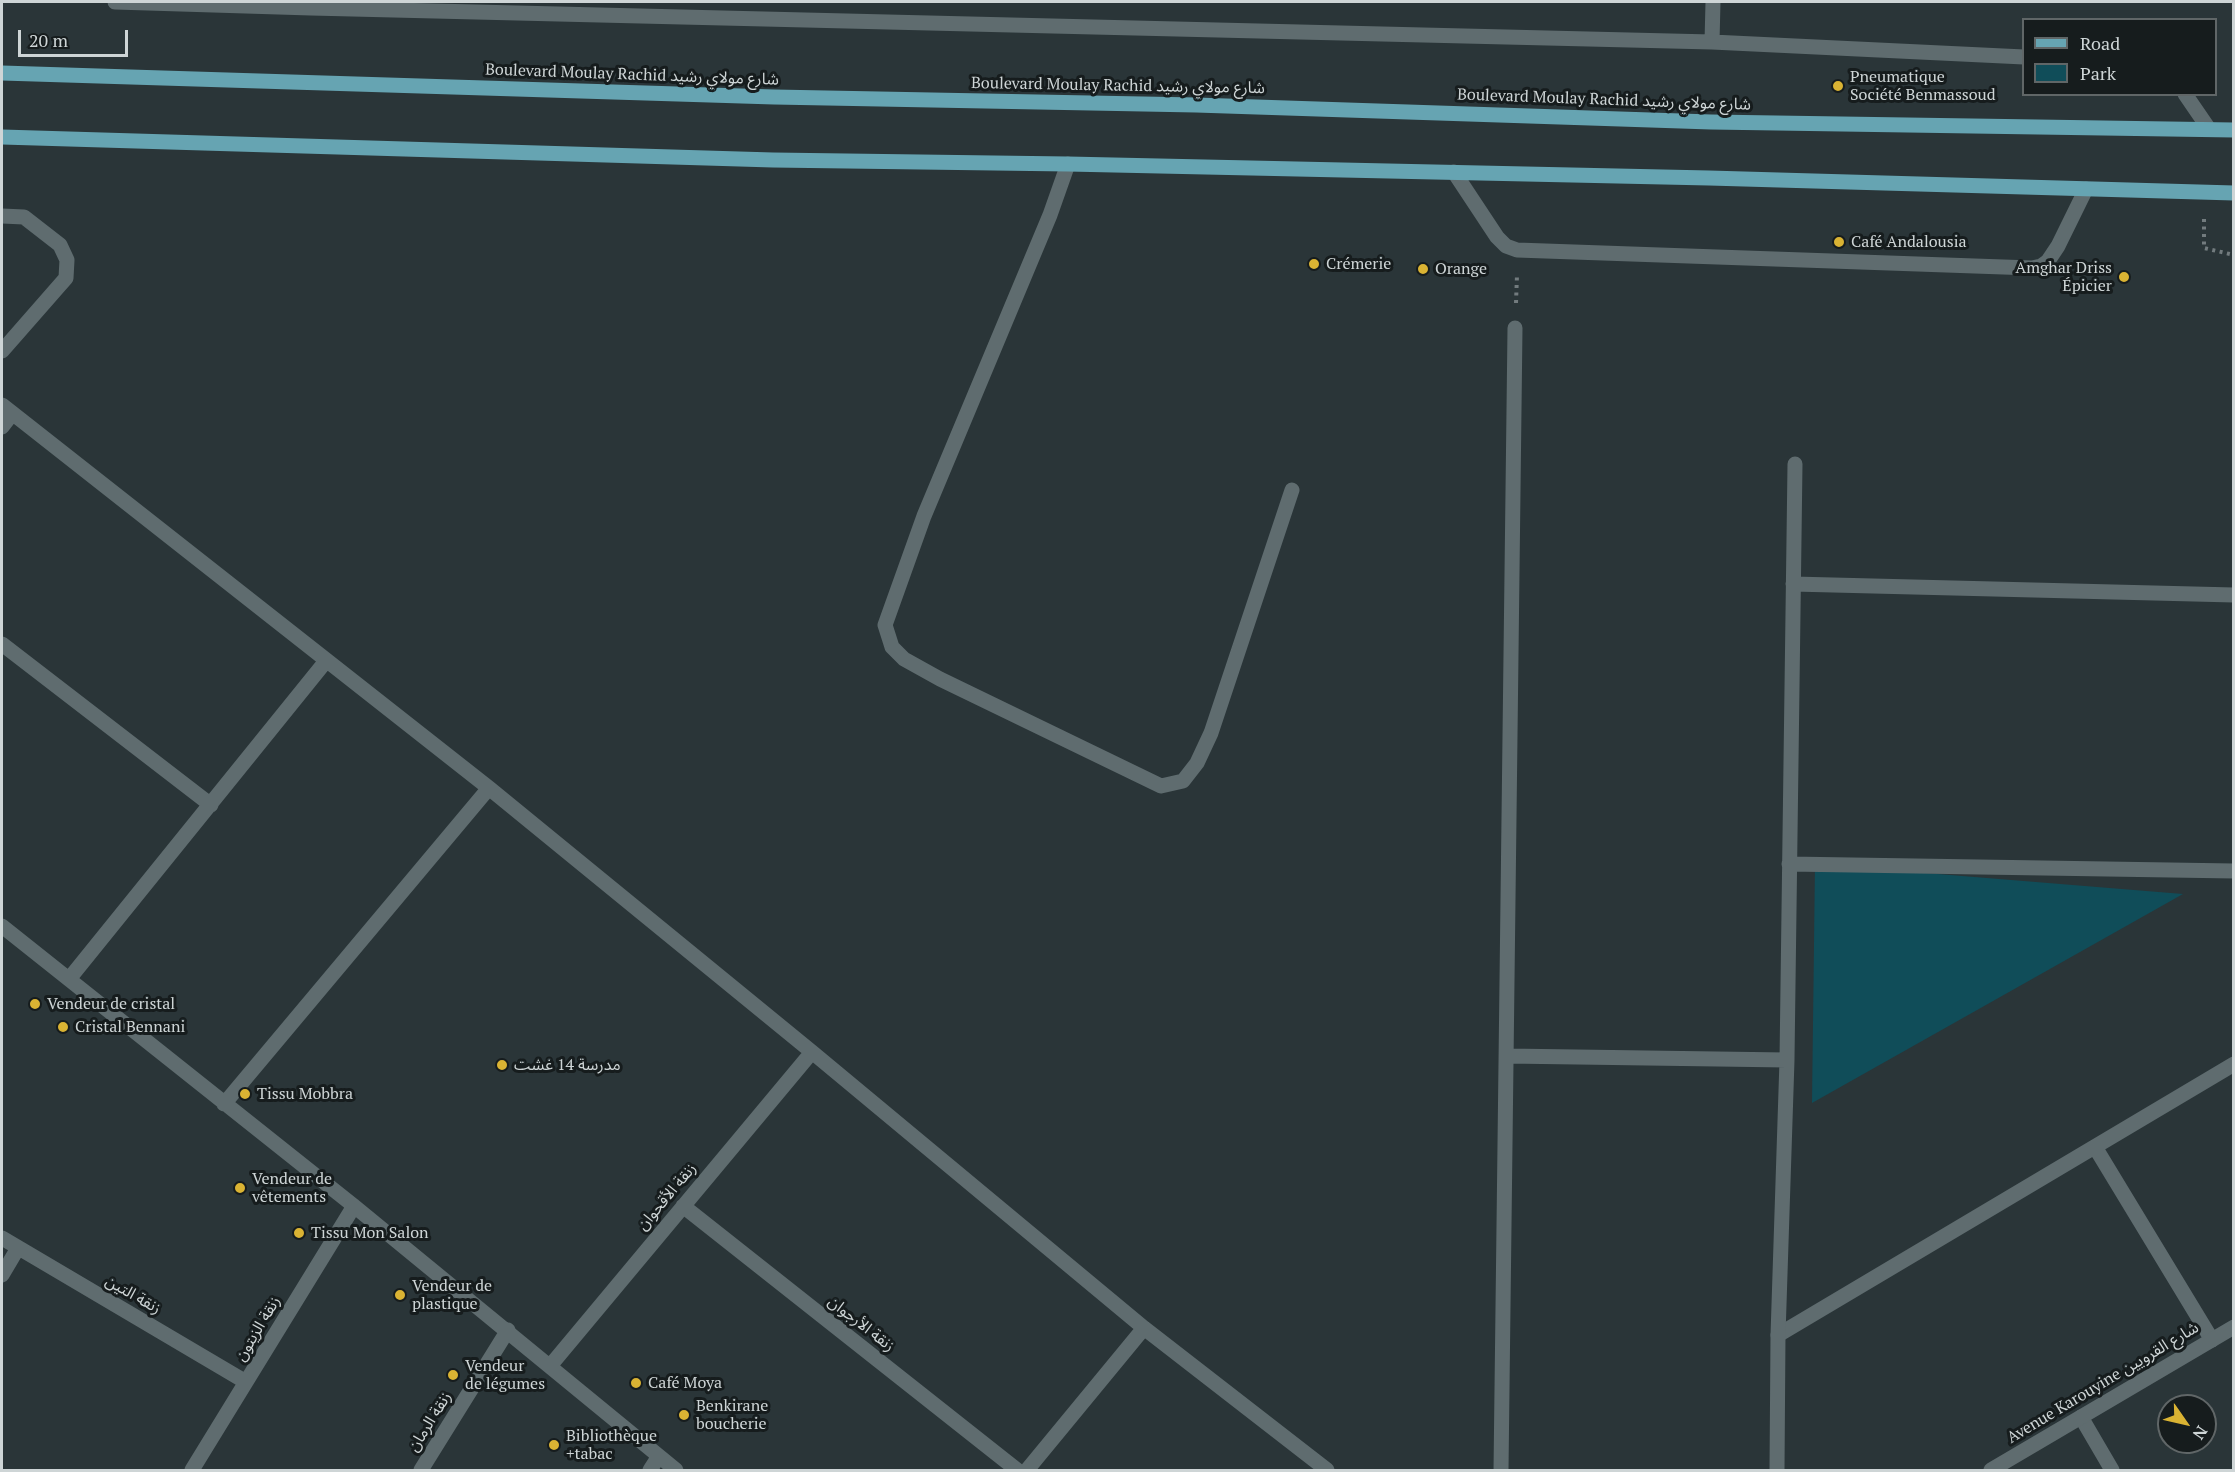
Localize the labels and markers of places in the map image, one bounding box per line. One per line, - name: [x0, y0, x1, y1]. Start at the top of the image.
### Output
- place label: Pneumatique Société Benmassoud: [1850, 67, 1996, 105]
- marker: Pneumatique Société Benmassoud: [1831, 79, 1845, 93]
- place label: Café Andalousia: [1851, 232, 1967, 252]
- marker: Café Andalousia: [1832, 235, 1846, 249]
- place label: Crémerie: [1326, 254, 1391, 274]
- marker: Crémerie: [1307, 257, 1321, 271]
- place label: Amghar Driss Épicier: [2015, 258, 2112, 296]
- place label: Orange: [1435, 259, 1487, 279]
- marker: Orange: [1416, 262, 1430, 276]
- marker: Amghar Driss Épicier: [2117, 270, 2131, 284]
- place label: Vendeur de cristal: [47, 994, 175, 1014]
- marker: Vendeur de cristal: [28, 997, 42, 1011]
- place label: Cristal Bennani: [75, 1017, 185, 1037]
- marker: Cristal Bennani: [56, 1020, 70, 1034]
- place label: مدرسة 14 غشت: [514, 1055, 621, 1075]
- marker: مدرسة 14 غشت: [495, 1058, 509, 1072]
- place label: Tissu Mobbra: [257, 1084, 353, 1104]
- marker: Tissu Mobbra: [238, 1087, 252, 1101]
- place label: Vendeur de vêtements: [252, 1169, 332, 1207]
- marker: Vendeur de vêtements: [233, 1181, 247, 1195]
- place label: Tissu Mon Salon: [311, 1223, 429, 1243]
- marker: Tissu Mon Salon: [292, 1226, 306, 1240]
- place label: Vendeur de plastique: [412, 1276, 492, 1314]
- marker: Vendeur de plastique: [393, 1288, 407, 1302]
- place label: Vendeur de légumes: [465, 1356, 545, 1394]
- marker: Vendeur de légumes: [446, 1368, 460, 1382]
- place label: Café Moya: [648, 1373, 722, 1393]
- marker: Café Moya: [629, 1376, 643, 1390]
- place label: Benkirane boucherie: [696, 1396, 768, 1434]
- marker: Benkirane boucherie: [677, 1408, 691, 1422]
- place label: Bibliothèque +tabac: [566, 1426, 657, 1464]
- marker: Bibliothèque +tabac: [547, 1438, 561, 1452]

